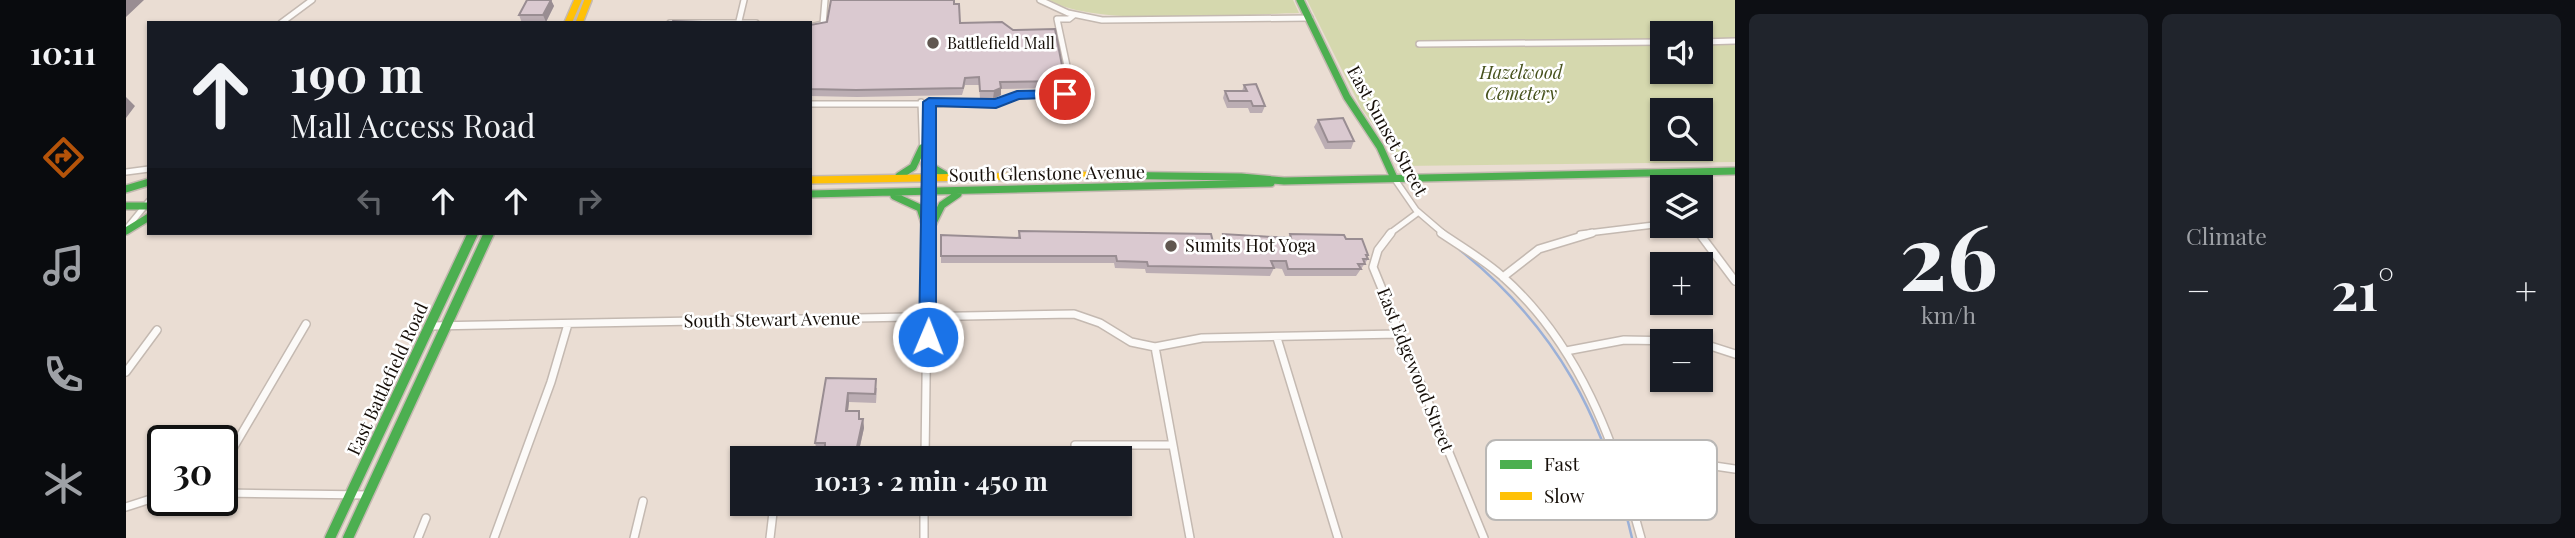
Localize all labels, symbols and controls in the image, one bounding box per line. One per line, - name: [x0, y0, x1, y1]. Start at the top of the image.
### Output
- map controls: [1650, 21, 1713, 392]
- button: sound: [1650, 21, 1713, 84]
- text: 10:11: [30, 30, 96, 73]
- place label: Battlefield Mall: [947, 32, 1055, 53]
- marker: Battlefield Mall: [925, 35, 941, 51]
- text: 190 m: [290, 40, 423, 105]
- icon: ahead: [175, 49, 266, 140]
- park label: Hazelwood Cemetery: [1479, 60, 1564, 105]
- street label: East Sunset Street: [1342, 61, 1434, 200]
- pin: [1035, 64, 1095, 124]
- icon: arrive: [1046, 75, 1084, 113]
- button: search: [1650, 98, 1713, 161]
- text: Mall Access Road: [290, 103, 536, 146]
- icon: directions: [39, 133, 88, 182]
- street label: South Glenstone Avenue: [949, 159, 1145, 187]
- button: layers: [1650, 175, 1713, 238]
- icon: left: [351, 182, 389, 220]
- icon: ahead: [424, 182, 462, 220]
- icon: ahead: [497, 182, 535, 220]
- icon: right: [570, 182, 608, 220]
- text: 26: [1899, 193, 1998, 314]
- text: Climate: [2186, 220, 2267, 251]
- place label: Sumits Hot Yoga: [1185, 233, 1316, 257]
- marker: Sumits Hot Yoga: [1163, 238, 1179, 254]
- icon: music: [39, 241, 88, 290]
- button: +: [1650, 252, 1713, 315]
- text: 21°: [2331, 255, 2394, 324]
- text: −: [2186, 264, 2211, 315]
- text: +: [2515, 264, 2537, 315]
- street label: East Edgewood Street: [1372, 284, 1460, 456]
- street label: East Battlefield Road: [341, 298, 433, 459]
- text: km/h: [1921, 299, 1976, 330]
- position arrow: [891, 300, 965, 374]
- street label: South Stewart Avenue: [683, 305, 861, 333]
- button: −: [1650, 329, 1713, 392]
- icon: phone: [39, 350, 88, 399]
- speed limit sign: 30: [147, 425, 238, 516]
- legend: [1486, 440, 1717, 520]
- text: Fast: [1544, 450, 1580, 476]
- icon: climate: [39, 459, 88, 508]
- text: 10:13 · 2 min · 450 m: [814, 463, 1048, 498]
- text: Slow: [1544, 482, 1585, 508]

